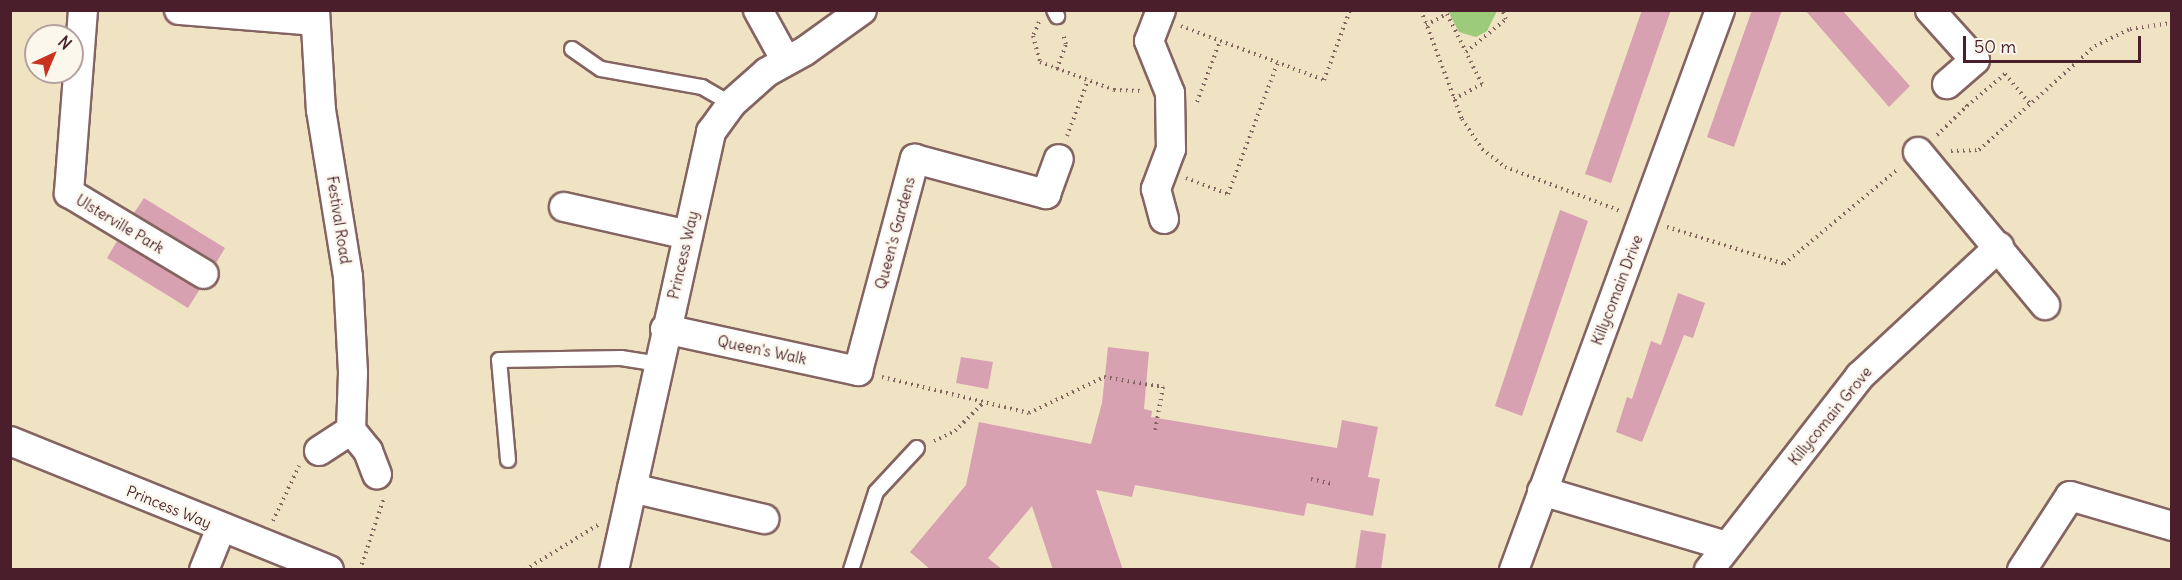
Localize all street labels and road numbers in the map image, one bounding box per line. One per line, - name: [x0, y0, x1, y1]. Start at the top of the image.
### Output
- street label: Festival Road: [323, 175, 355, 265]
- street label: Queen's Gardens: [871, 175, 919, 291]
- street label: Ulsterville Park: [73, 191, 167, 257]
- street label: Princess Way: [664, 209, 702, 301]
- street label: Killycomain Drive: [1588, 232, 1646, 348]
- street label: Queen's Walk: [716, 332, 808, 368]
- street label: Killycomain Grove: [1785, 363, 1875, 469]
- street label: Princess Way: [124, 482, 214, 532]

